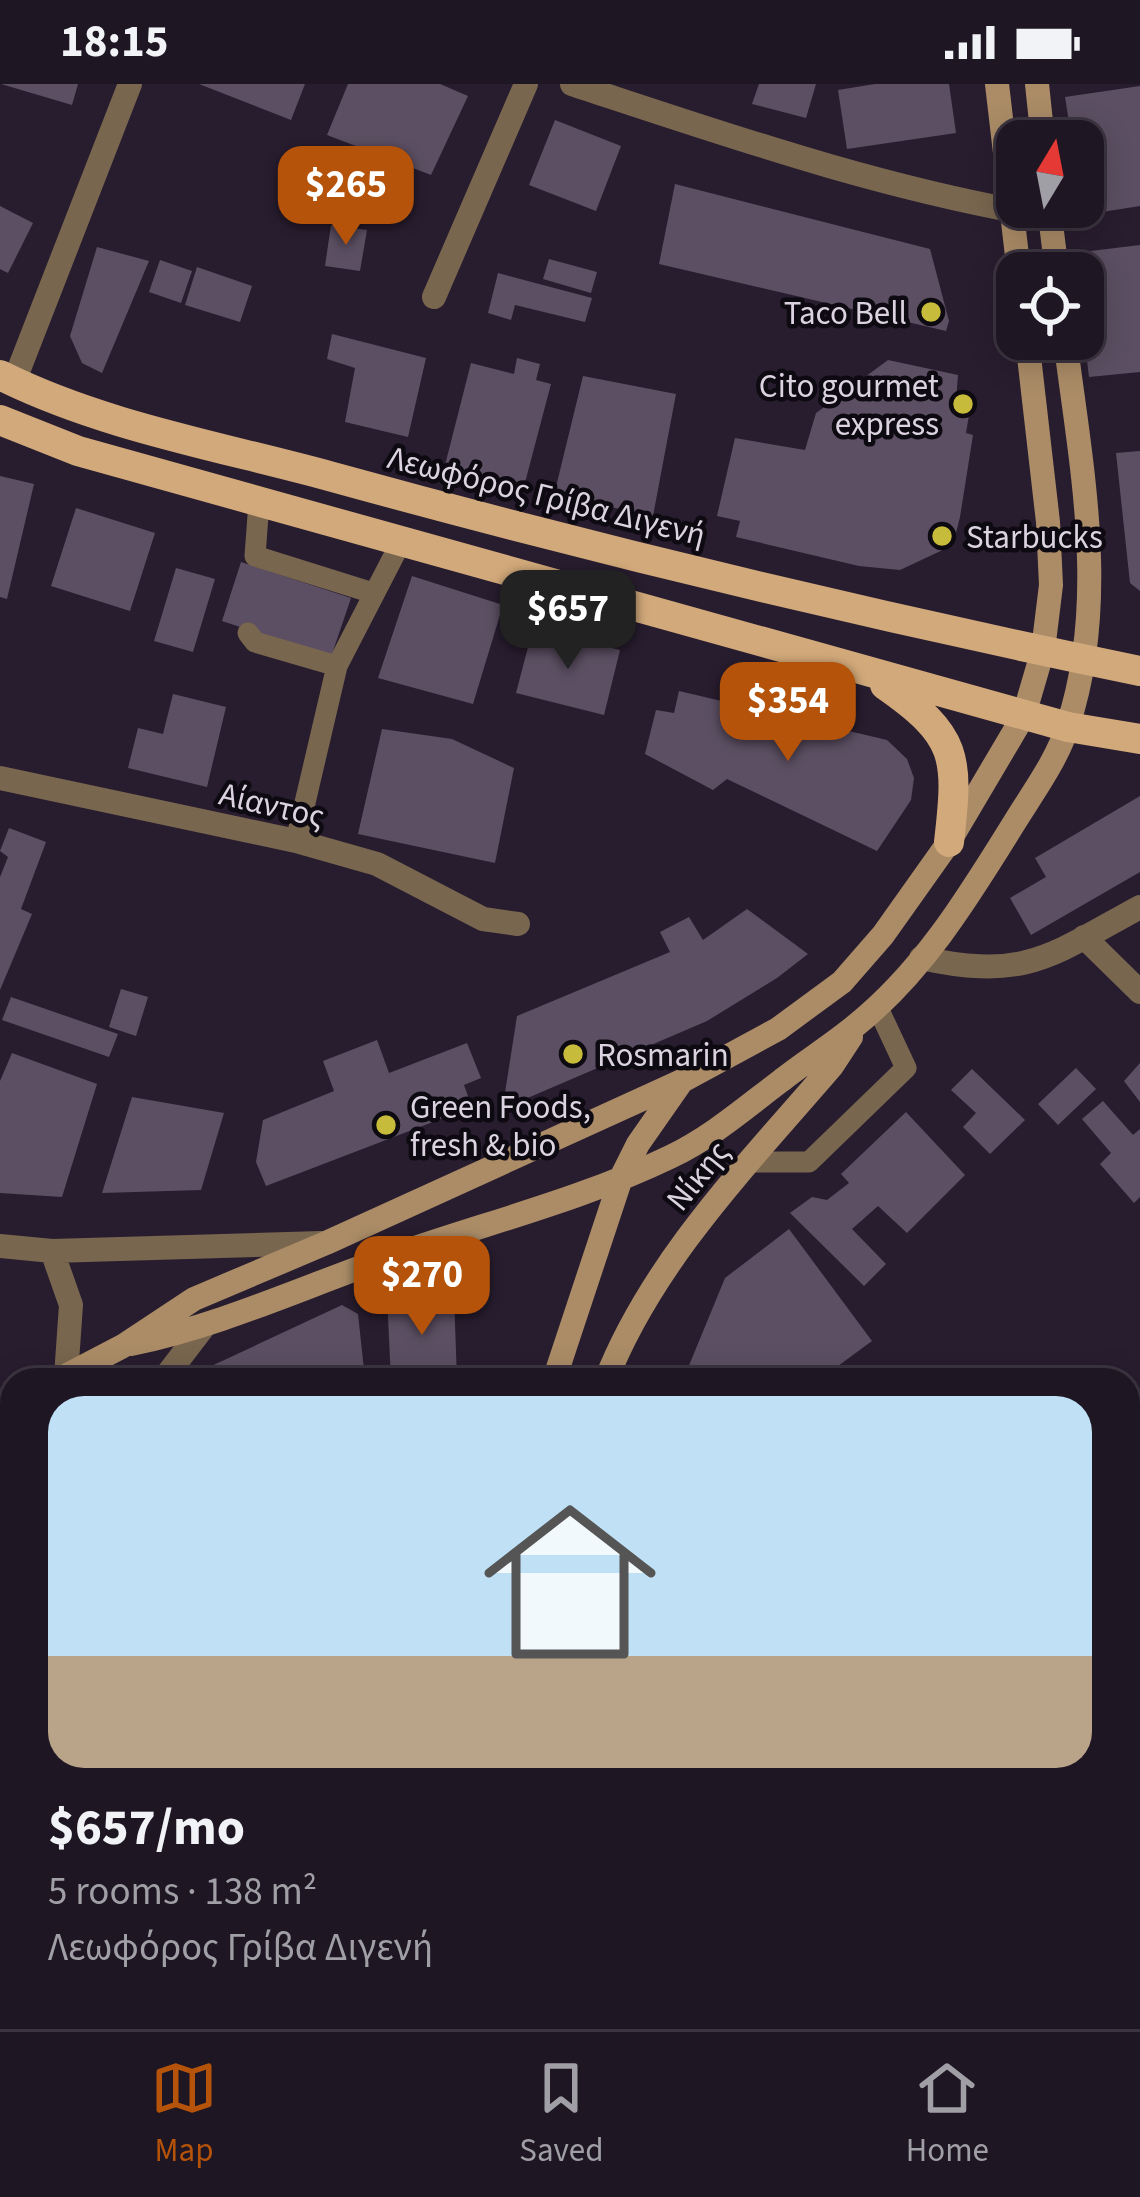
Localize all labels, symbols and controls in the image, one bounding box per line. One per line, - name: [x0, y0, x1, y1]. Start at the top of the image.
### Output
- text: 18:15: [60, 10, 169, 74]
- north arrow: [996, 120, 1104, 228]
- map controls: [996, 120, 1104, 360]
- pin: $265: [275, 146, 417, 248]
- text: $265: [305, 157, 387, 213]
- button: locate: [996, 252, 1104, 360]
- place label: Taco Bell: [784, 290, 907, 337]
- marker: Taco Bell: [918, 299, 944, 325]
- place label: Cito gourmet express: [759, 363, 939, 448]
- marker: Cito gourmet express: [950, 391, 976, 417]
- street label: Λεωφόρος Γρίβα Διγενή: [383, 434, 710, 559]
- place label: Starbucks: [966, 514, 1103, 561]
- marker: Starbucks: [929, 523, 955, 549]
- pin: $657: [497, 570, 639, 672]
- text: $657: [527, 581, 609, 637]
- pin: $354: [717, 662, 859, 764]
- text: $354: [747, 673, 829, 729]
- street label: Αίαντος: [215, 771, 329, 840]
- place label: Rosmarin: [597, 1032, 729, 1079]
- marker: Rosmarin: [560, 1041, 586, 1067]
- place label: Green Foods, fresh & bio: [410, 1084, 591, 1169]
- marker: Green Foods, fresh & bio: [373, 1112, 399, 1138]
- street label: Νίκης: [655, 1131, 741, 1221]
- pin: $270: [351, 1236, 493, 1338]
- text: $270: [381, 1247, 463, 1303]
- icon: home: [462, 1474, 678, 1690]
- text: $657/mo: [48, 1792, 245, 1864]
- text: 5 rooms · 138 m²: [48, 1864, 317, 1920]
- text: Λεωφόρος Γρίβα Διγενή: [48, 1920, 433, 1976]
- tab: Map: [151, 2055, 217, 2174]
- tab: Saved: [519, 2055, 604, 2174]
- tab: Home: [906, 2055, 989, 2174]

